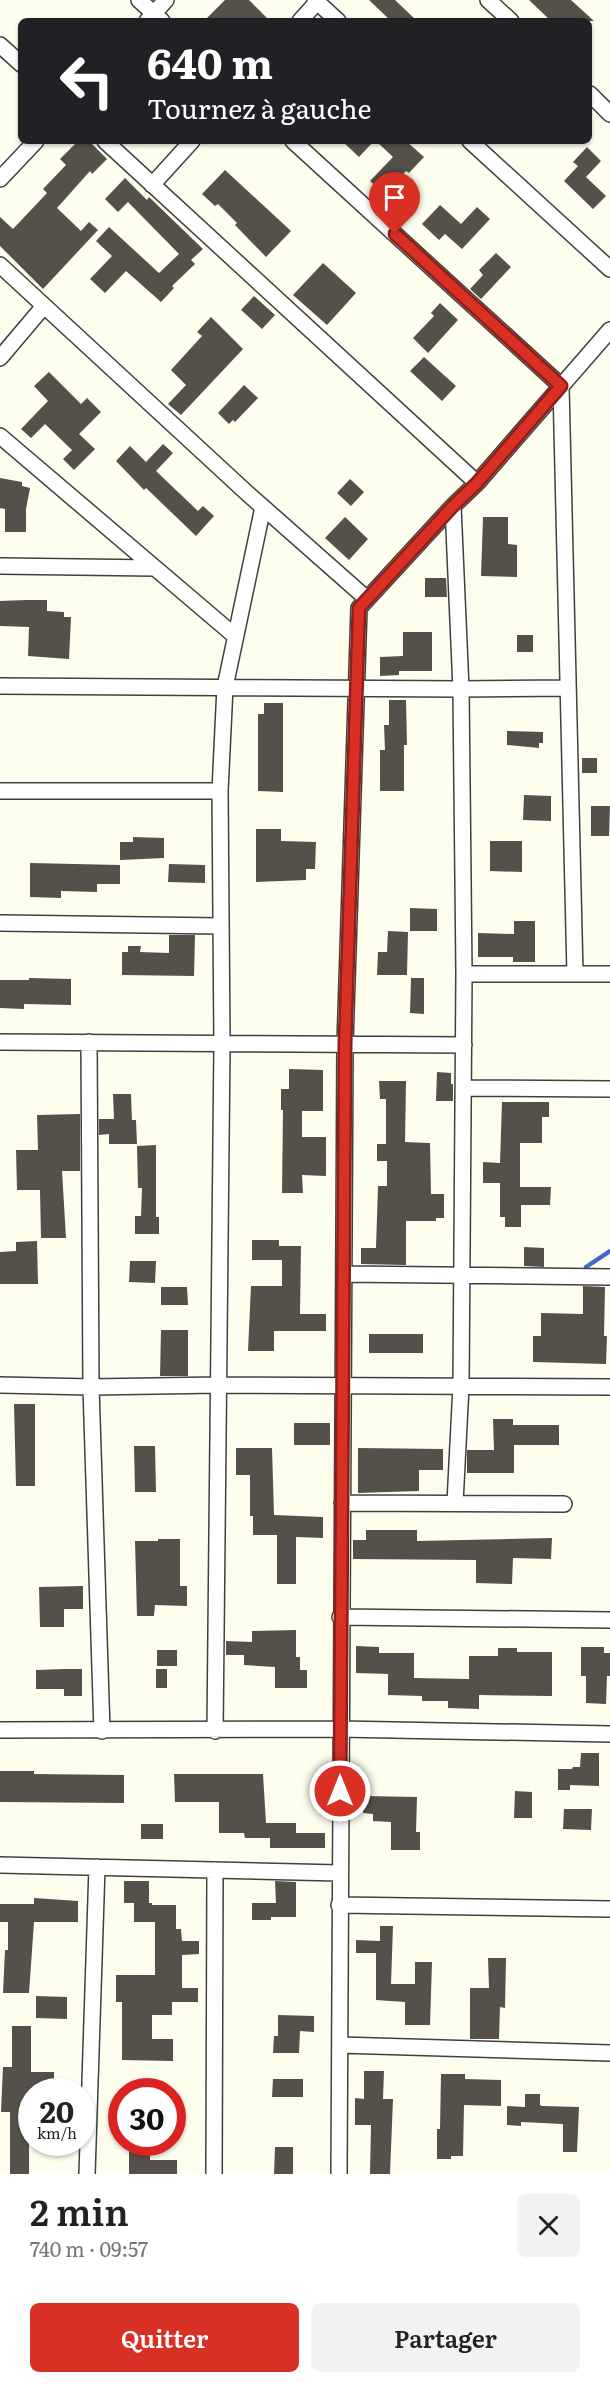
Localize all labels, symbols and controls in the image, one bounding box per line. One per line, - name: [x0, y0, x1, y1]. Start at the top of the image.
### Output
- text: 640 m: [147, 30, 273, 92]
- icon: left: [48, 42, 126, 120]
- text: Tournez à gauche: [147, 87, 371, 127]
- pin: [369, 172, 420, 234]
- icon: arrive: [378, 181, 411, 214]
- position arrow: [308, 1759, 372, 1823]
- speed limit sign: 30: [108, 2078, 186, 2156]
- text: 20: [40, 2088, 74, 2132]
- text: km/h: [37, 2121, 77, 2144]
- text: 2 min: [30, 2184, 129, 2237]
- button: close: [517, 2194, 580, 2257]
- text: 740 m · 09:57: [30, 2233, 148, 2263]
- button: Quitter: [30, 2303, 299, 2372]
- button: Partager: [311, 2303, 580, 2372]

